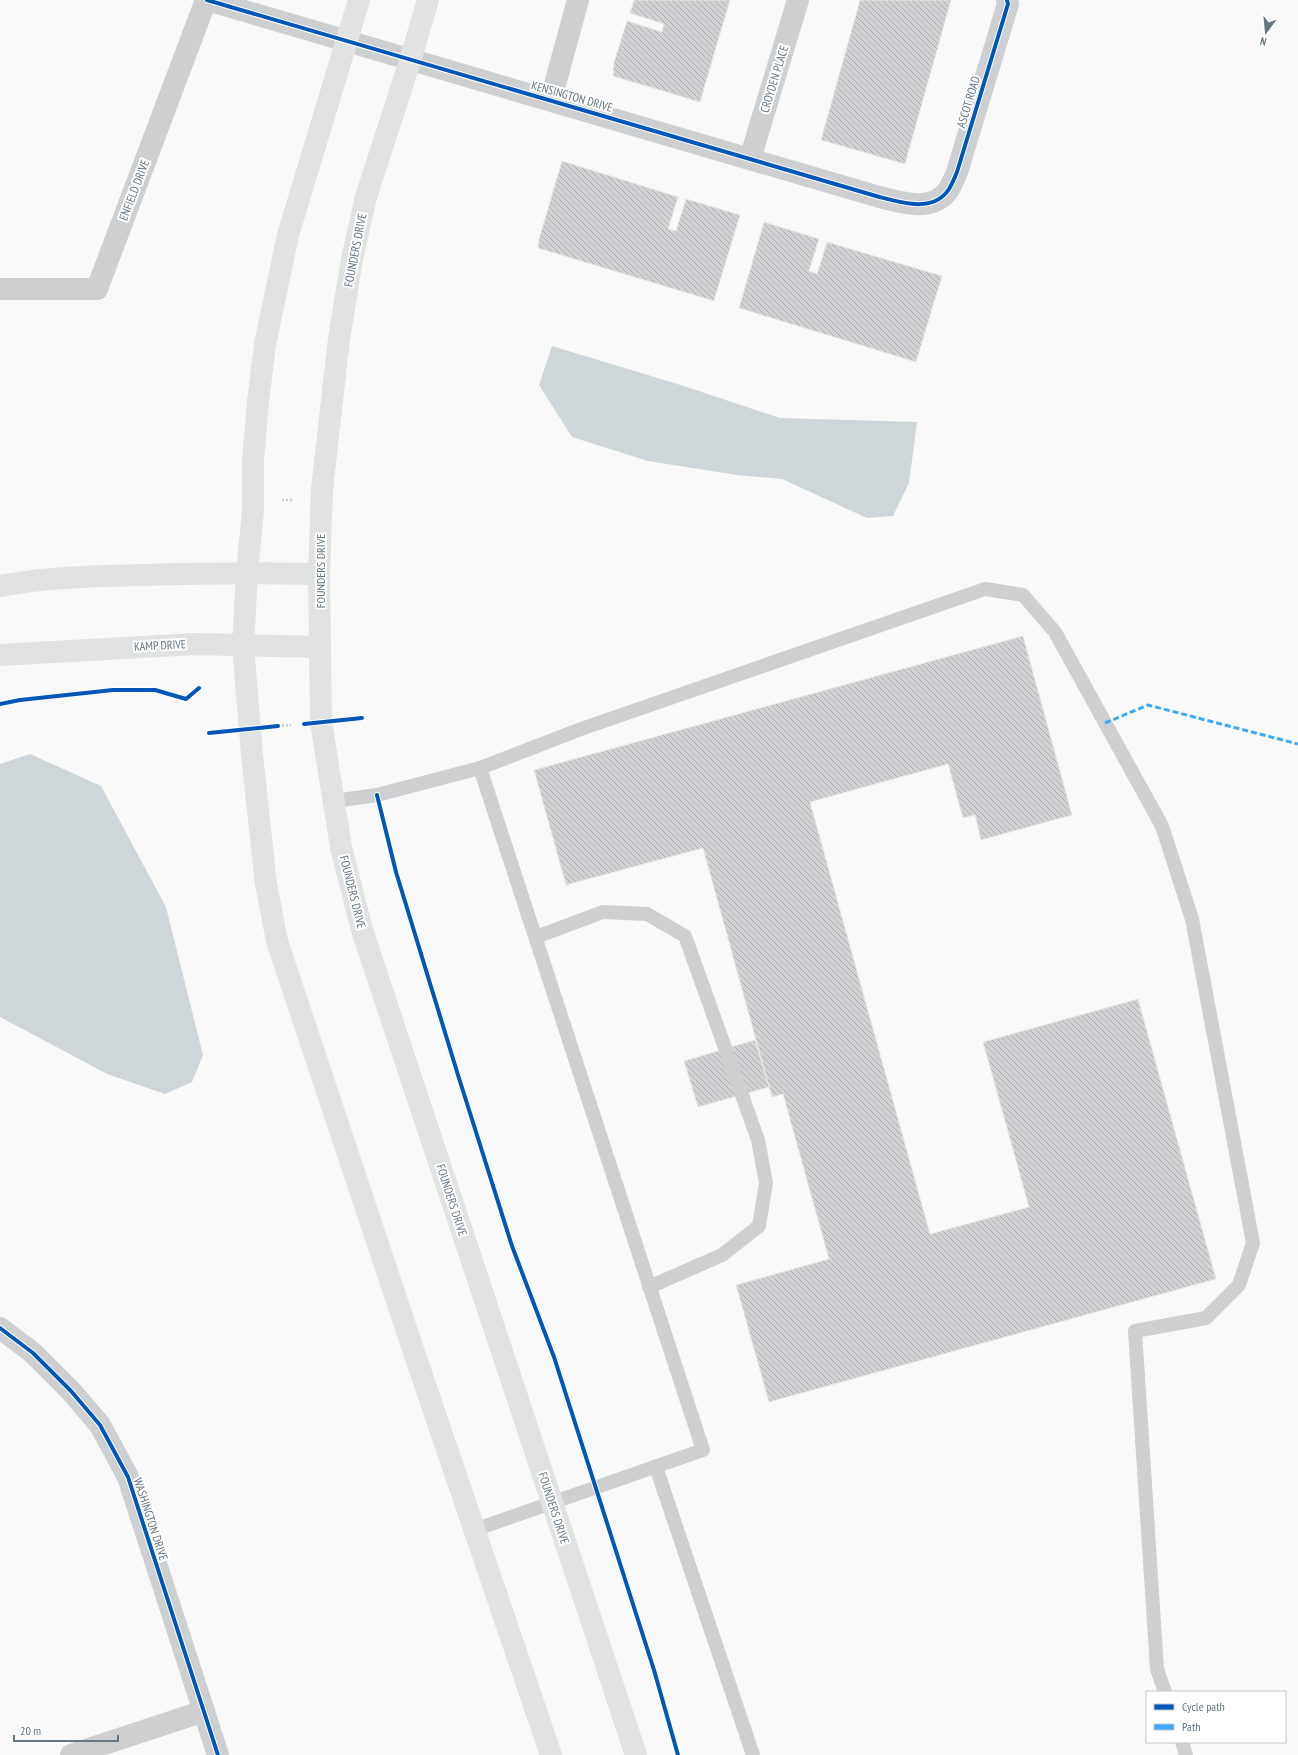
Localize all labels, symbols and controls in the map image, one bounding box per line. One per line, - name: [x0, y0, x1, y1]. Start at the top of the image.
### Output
- north arrow: [1246, 12, 1286, 52]
- text: N: [1258, 34, 1268, 49]
- street label: CROYDEN PLACE: [757, 44, 791, 114]
- street label: ASCOT ROAD: [953, 74, 983, 130]
- street label: KENSINGTON DRIVE: [530, 77, 614, 115]
- street label: ENFIELD DRIVE: [116, 157, 152, 223]
- street label: FOUNDERS DRIVE: [341, 212, 369, 288]
- street label: FOUNDERS DRIVE: [313, 534, 328, 608]
- street label: KAMP DRIVE: [134, 636, 186, 654]
- street label: FOUNDERS DRIVE: [337, 854, 369, 930]
- street label: FOUNDERS DRIVE: [433, 1162, 471, 1238]
- street label: FOUNDERS DRIVE: [535, 1470, 573, 1546]
- street label: WASHINGTON DRIVE: [131, 1476, 171, 1562]
- legend: [1146, 1691, 1286, 1743]
- text: Cycle path: [1182, 1699, 1225, 1714]
- scale bar: [14, 1717, 118, 1743]
- text: Path: [1182, 1719, 1200, 1734]
- text: 20 m: [20, 1723, 41, 1738]

